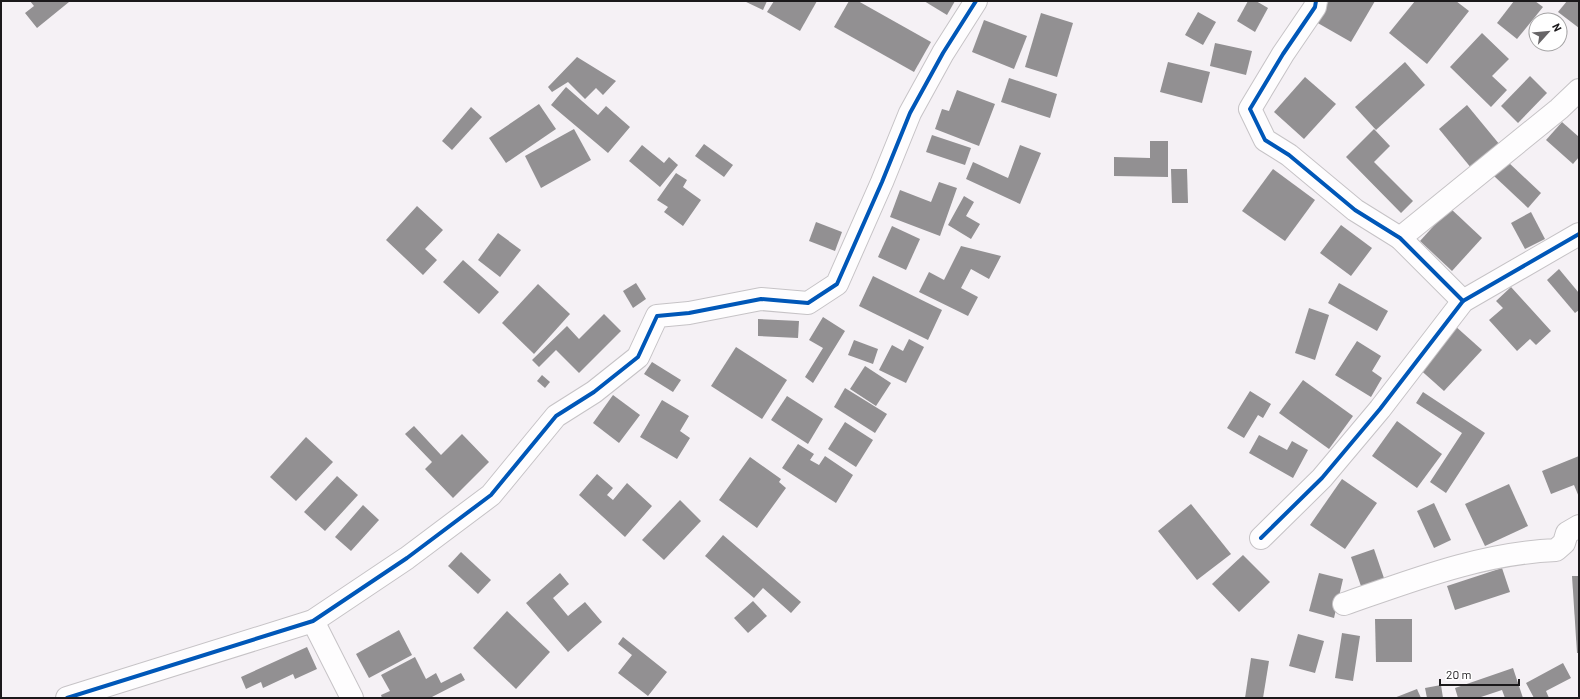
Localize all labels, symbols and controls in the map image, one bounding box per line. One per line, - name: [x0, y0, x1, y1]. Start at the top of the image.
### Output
- north arrow: [1528, 12, 1568, 52]
- text: N: [1550, 21, 1565, 33]
- scale bar: [1440, 661, 1519, 687]
- text: 20 m: [1446, 667, 1472, 681]

